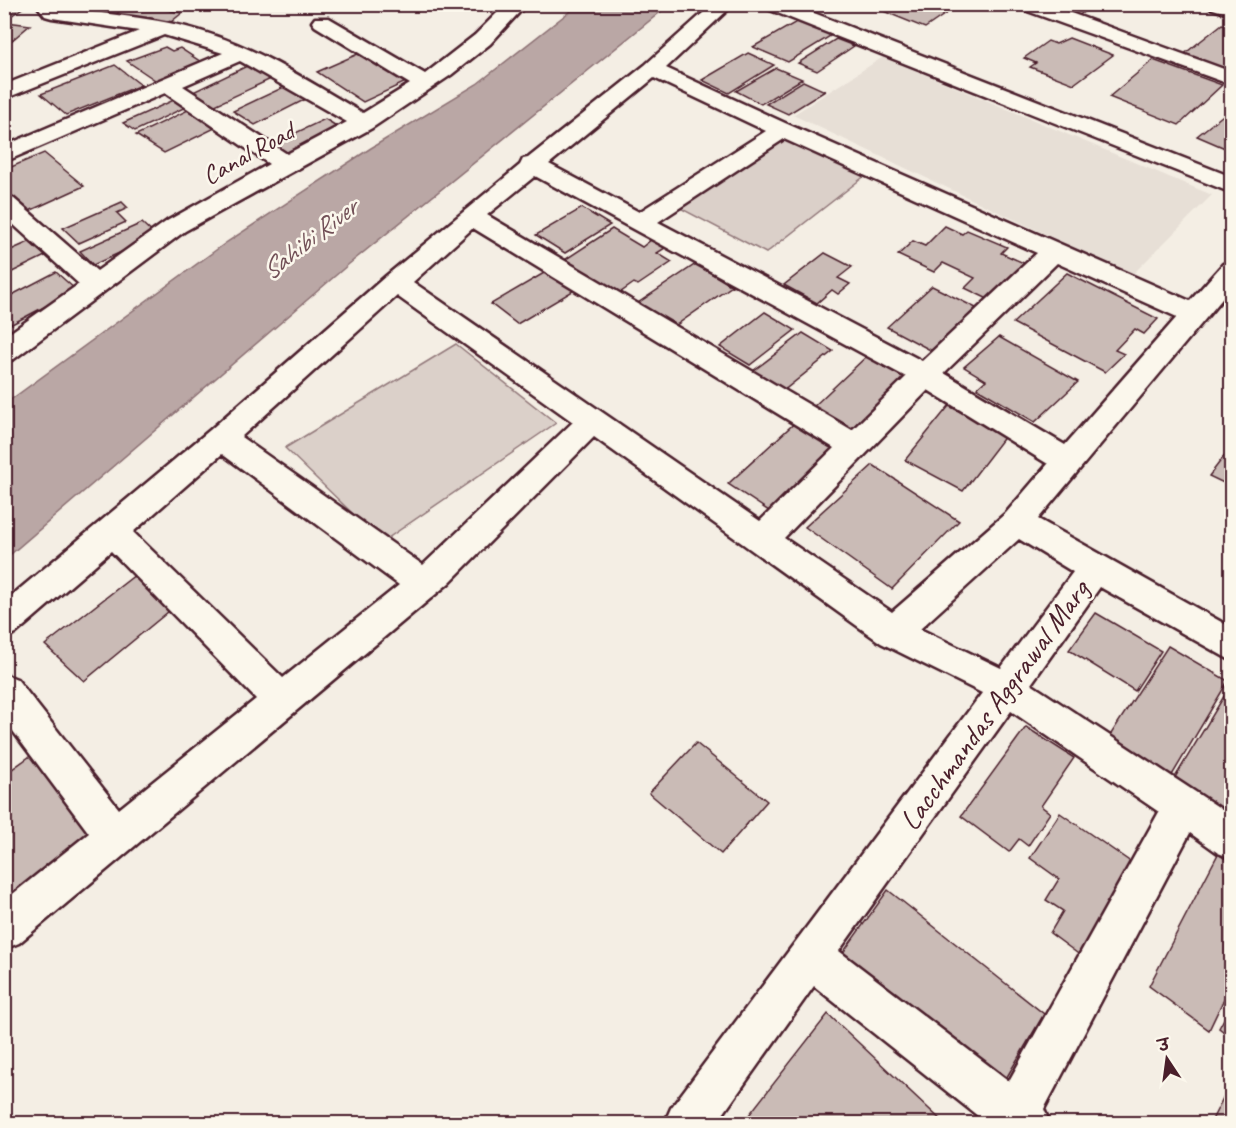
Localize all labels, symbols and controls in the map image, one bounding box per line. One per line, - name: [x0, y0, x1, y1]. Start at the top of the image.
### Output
- street label: Canal Road: [196, 113, 303, 192]
- water label: Sahibi River: [254, 188, 368, 287]
- street label: Lacchmandas Aggrawal Marg: [890, 571, 1099, 838]
- north arrow: [1137, 1029, 1197, 1089]
- text: उ: [1154, 1034, 1173, 1057]

